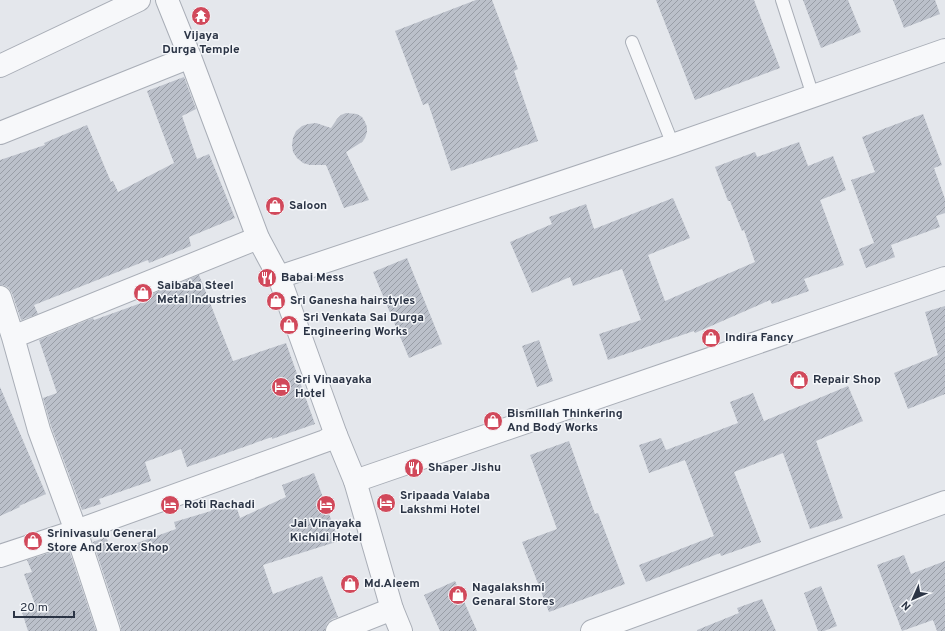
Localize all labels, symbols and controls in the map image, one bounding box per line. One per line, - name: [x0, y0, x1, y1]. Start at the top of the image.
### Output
- temple icon: Vijaya Durga Temple: [190, 5, 212, 27]
- place label: Vijaya Durga Temple: [162, 28, 240, 58]
- shop icon: Saloon: [264, 195, 286, 217]
- place label: Saloon: [289, 198, 327, 214]
- restaurant icon: Babai Mess: [256, 267, 278, 289]
- place label: Babai Mess: [281, 270, 344, 286]
- place label: Saibaba Steel Metal Industries: [157, 278, 247, 308]
- shop icon: Saibaba Steel Metal Industries: [132, 282, 154, 304]
- shop icon: Sri Ganesha hairstyles: [265, 290, 287, 312]
- place label: Sri Ganesha hairstyles: [290, 293, 415, 309]
- place label: Sri Venkata Sai Durga Engineering Works: [303, 310, 424, 340]
- shop icon: Sri Venkata Sai Durga Engineering Works: [278, 314, 300, 336]
- shop icon: Indira Fancy: [700, 327, 722, 349]
- place label: Indira Fancy: [725, 330, 794, 346]
- shop icon: Repair Shop: [788, 369, 810, 391]
- place label: Sri Vinaayaka Hotel: [295, 372, 372, 402]
- place label: Repair Shop: [813, 372, 881, 388]
- hotel icon: Sri Vinaayaka Hotel: [270, 376, 292, 398]
- place label: Bismillah Thinkering And Body Works: [507, 406, 623, 436]
- shop icon: Bismillah Thinkering And Body Works: [482, 410, 504, 432]
- restaurant icon: Shaper Jishu: [403, 457, 425, 479]
- place label: Shaper Jishu: [428, 460, 501, 476]
- place label: Sripaada Valaba Lakshmi Hotel: [400, 488, 490, 518]
- hotel icon: Sripaada Valaba Lakshmi Hotel: [375, 492, 397, 514]
- hotel icon: Roti Rachadi: [159, 494, 181, 516]
- hotel icon: Jai Vinayaka Kichidi Hotel: [315, 494, 337, 516]
- place label: Roti Rachadi: [184, 497, 255, 513]
- place label: Jai Vinayaka Kichidi Hotel: [290, 516, 362, 546]
- place label: Srinivasulu General Store And Xerox Shop: [47, 526, 169, 556]
- shop icon: Srinivasulu General Store And Xerox Shop: [22, 530, 44, 552]
- shop icon: Md.Aleem: [339, 573, 361, 595]
- place label: Md.Aleem: [364, 576, 420, 592]
- north arrow: [893, 579, 933, 619]
- place label: Nagalakshmi Genaral Stores: [472, 580, 555, 610]
- shop icon: Nagalakshmi Genaral Stores: [447, 584, 469, 606]
- scale bar: [14, 593, 74, 619]
- text: N: [899, 598, 914, 613]
- text: 20 m: [20, 600, 48, 616]

